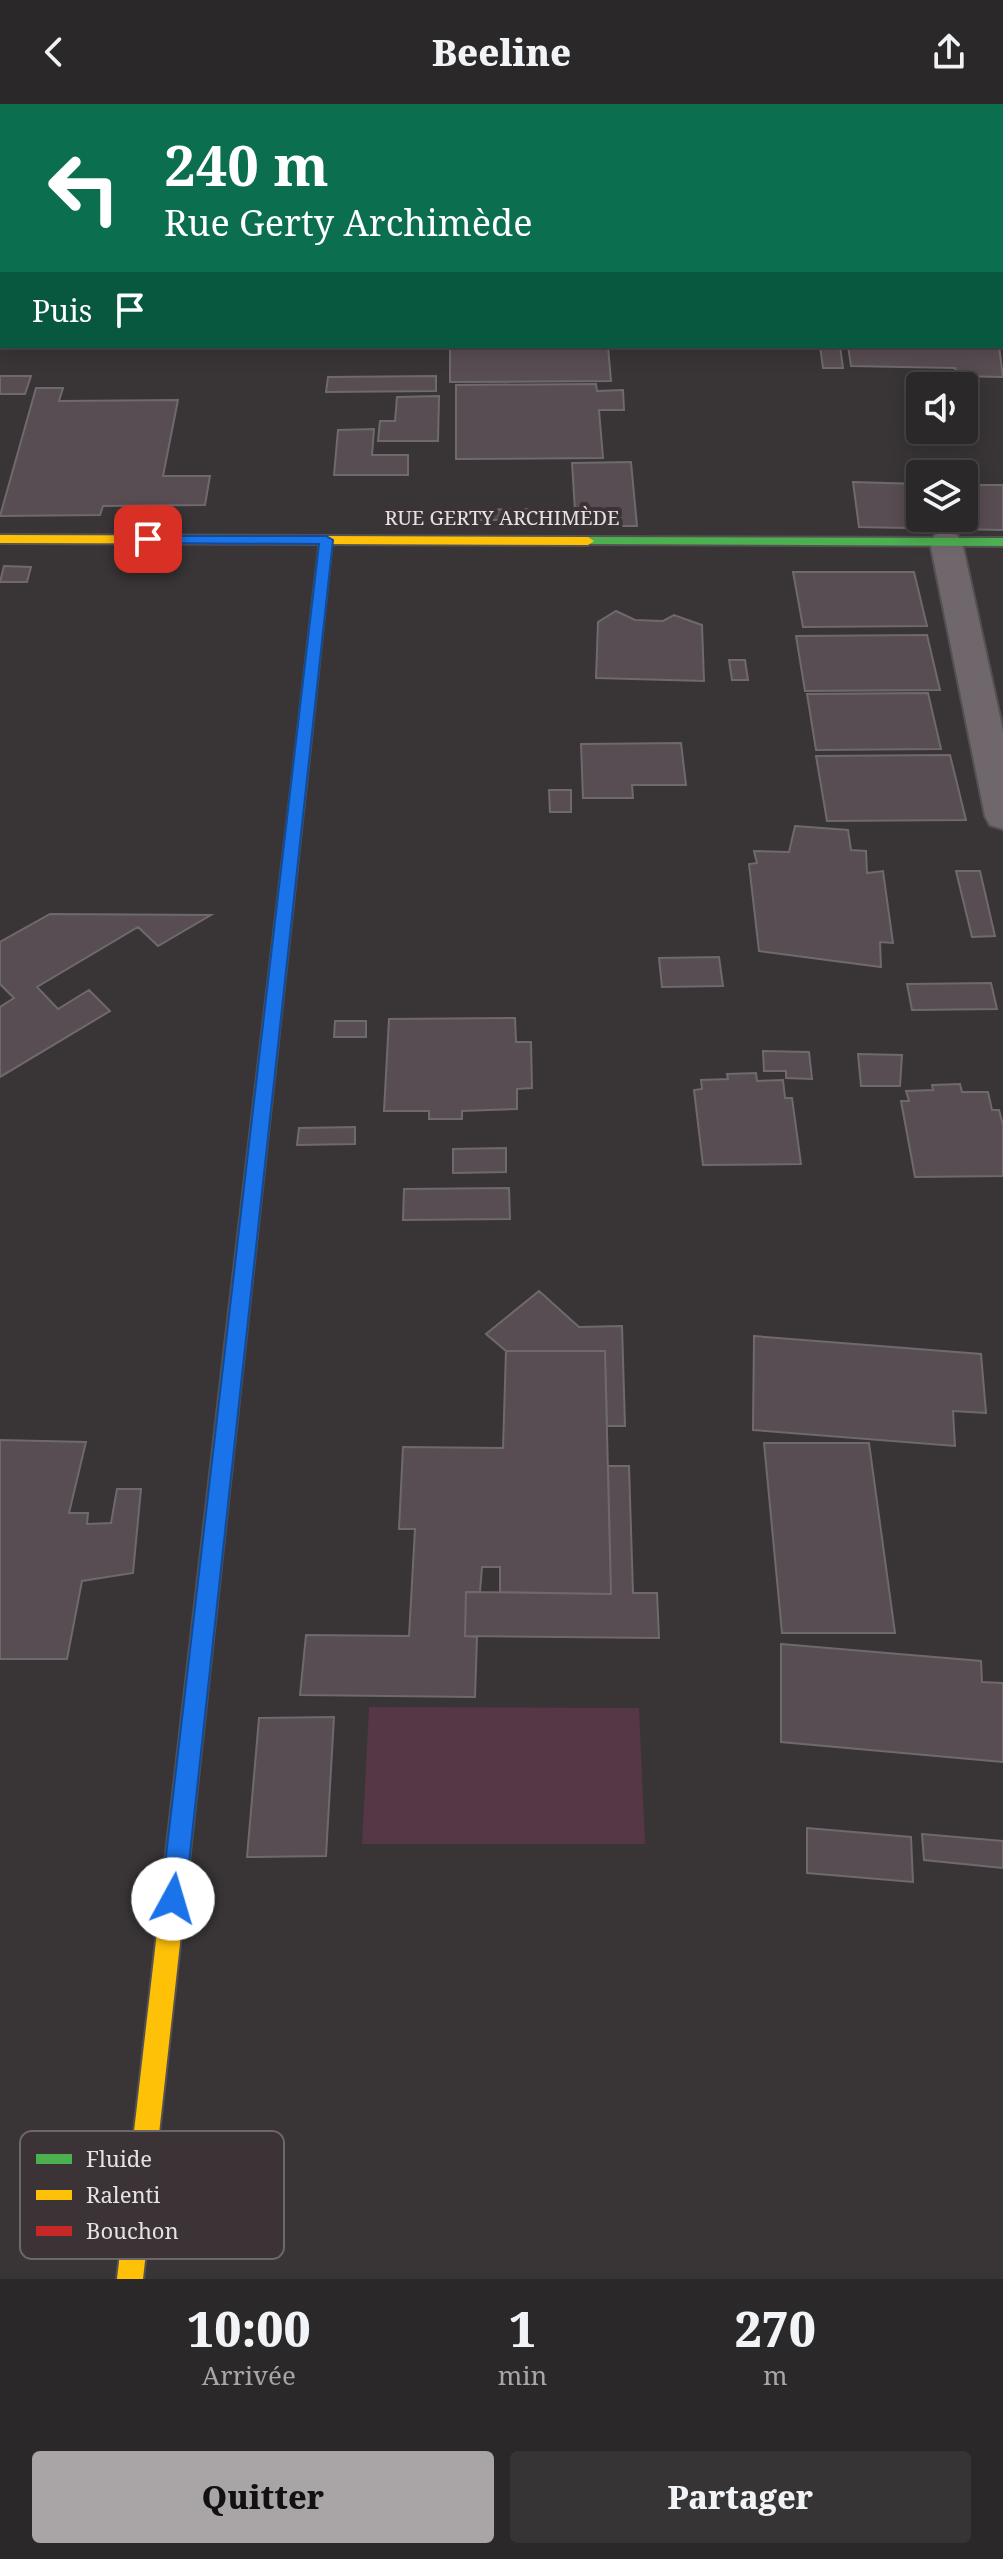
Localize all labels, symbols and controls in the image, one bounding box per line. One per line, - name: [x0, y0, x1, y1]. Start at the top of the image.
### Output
- text: Beeline: [432, 28, 571, 77]
- icon: back: [32, 30, 76, 74]
- icon: share: [927, 30, 971, 74]
- text: 240 m: [164, 126, 329, 202]
- icon: left: [32, 136, 136, 240]
- text: Rue Gerty Archimède: [164, 198, 532, 247]
- icon: arrive: [108, 288, 152, 332]
- text: Puis: [32, 290, 92, 331]
- map controls: [906, 372, 978, 532]
- button: sound: [906, 372, 978, 444]
- button: layers: [906, 460, 978, 532]
- street label: RUE GERTY ARCHIMÈDE: [385, 504, 619, 531]
- pin: [114, 505, 182, 573]
- icon: arrive: [126, 517, 170, 561]
- position arrow: [131, 1857, 215, 1941]
- legend: [20, 2131, 284, 2259]
- text: Fluide: [86, 2143, 152, 2173]
- text: Ralenti: [86, 2179, 160, 2209]
- text: Bouchon: [86, 2215, 179, 2245]
- text: 10:00: [187, 2296, 311, 2361]
- text: 1: [509, 2296, 536, 2361]
- text: 270: [734, 2296, 816, 2361]
- text: Arrivée: [202, 2357, 296, 2393]
- text: min: [498, 2357, 547, 2393]
- text: m: [763, 2357, 787, 2393]
- button: Quitter: [32, 2451, 494, 2543]
- button: Partager: [510, 2451, 971, 2543]

